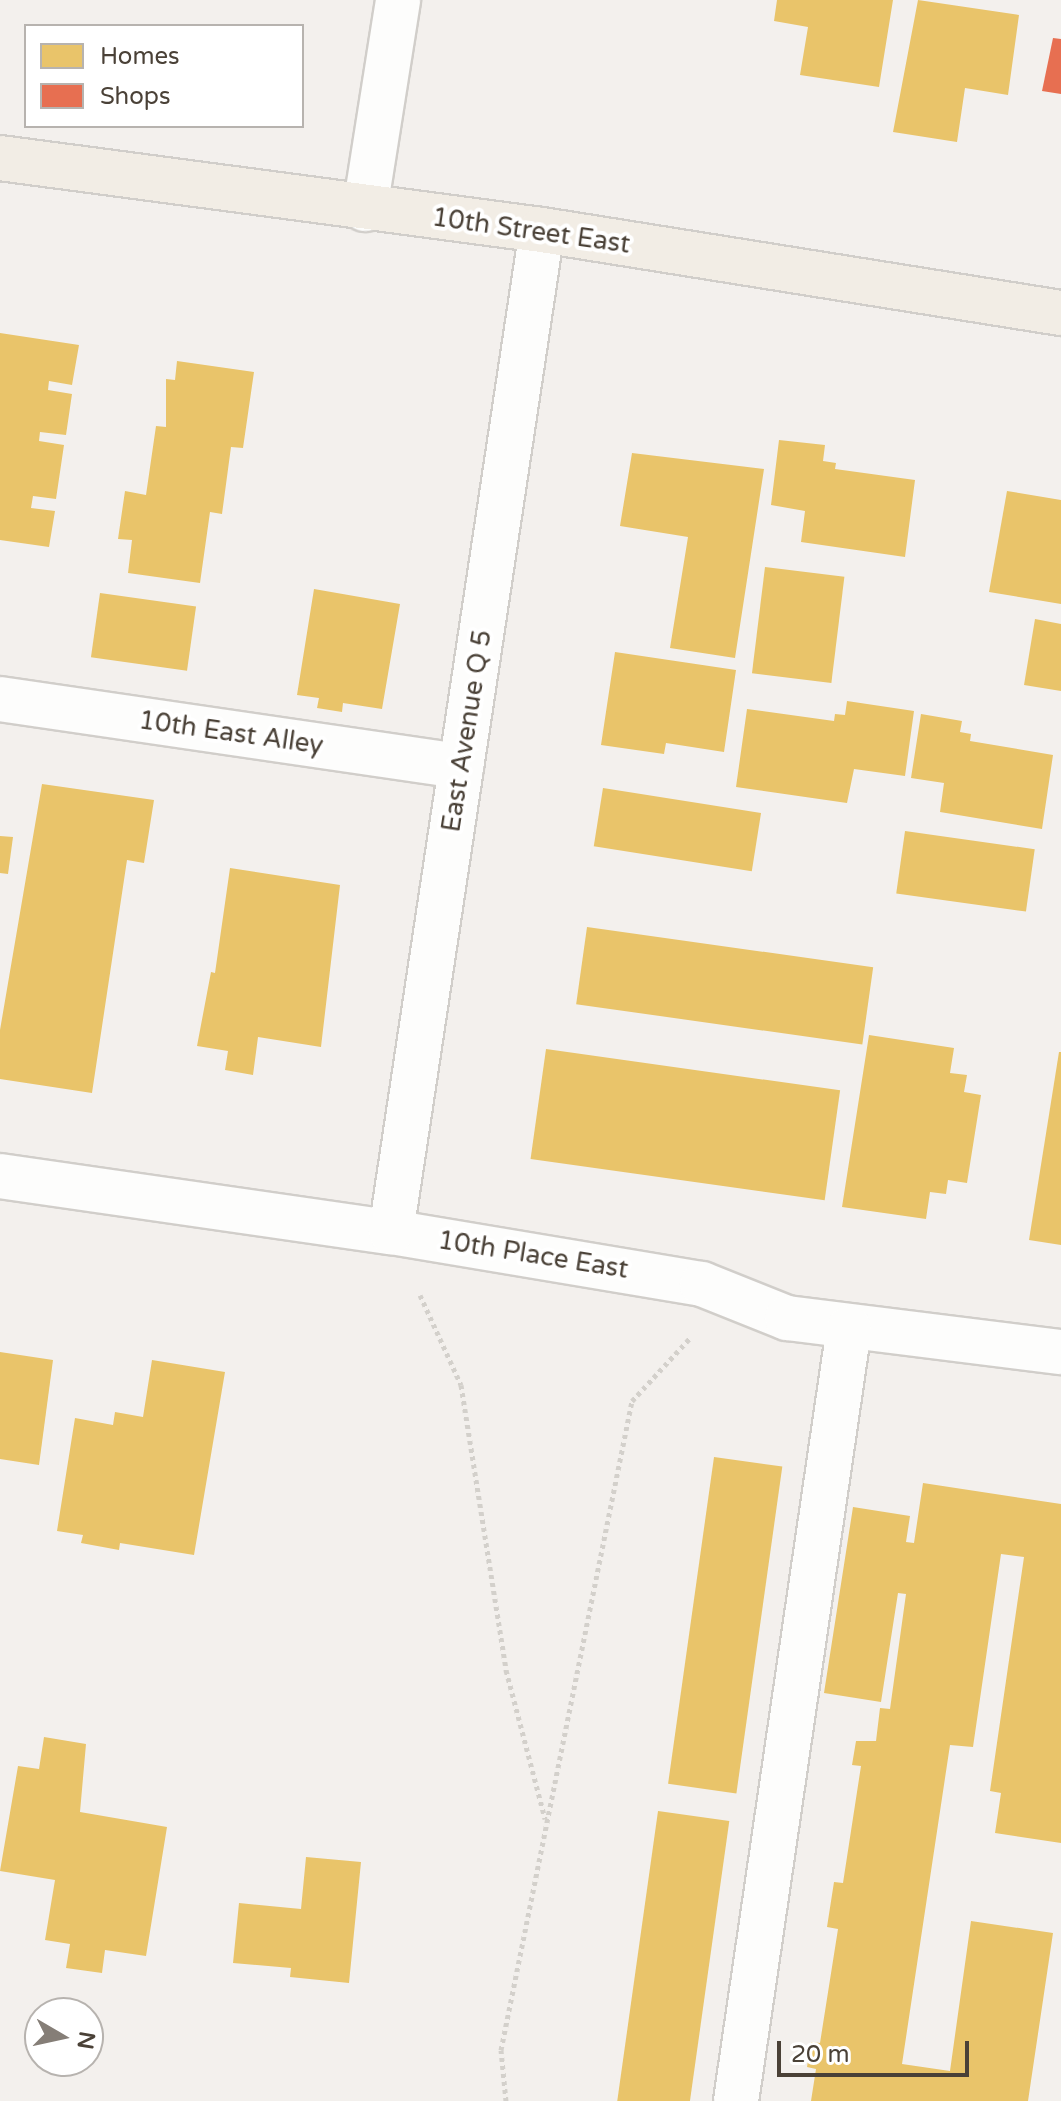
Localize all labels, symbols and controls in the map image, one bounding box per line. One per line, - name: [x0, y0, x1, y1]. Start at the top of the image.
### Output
- legend: [24, 24, 304, 128]
- text: Homes: [100, 42, 180, 71]
- text: Shops: [100, 82, 170, 111]
- street label: 10th Street East: [430, 202, 632, 260]
- street label: East Avenue Q 5: [436, 628, 498, 834]
- street label: 10th East Alley: [137, 705, 325, 761]
- street label: 10th Place East: [436, 1225, 630, 1285]
- north arrow: [24, 1997, 104, 2077]
- scale bar: [781, 2025, 973, 2075]
- text: N: [72, 2030, 100, 2051]
- text: 20 m: [791, 2040, 849, 2069]

